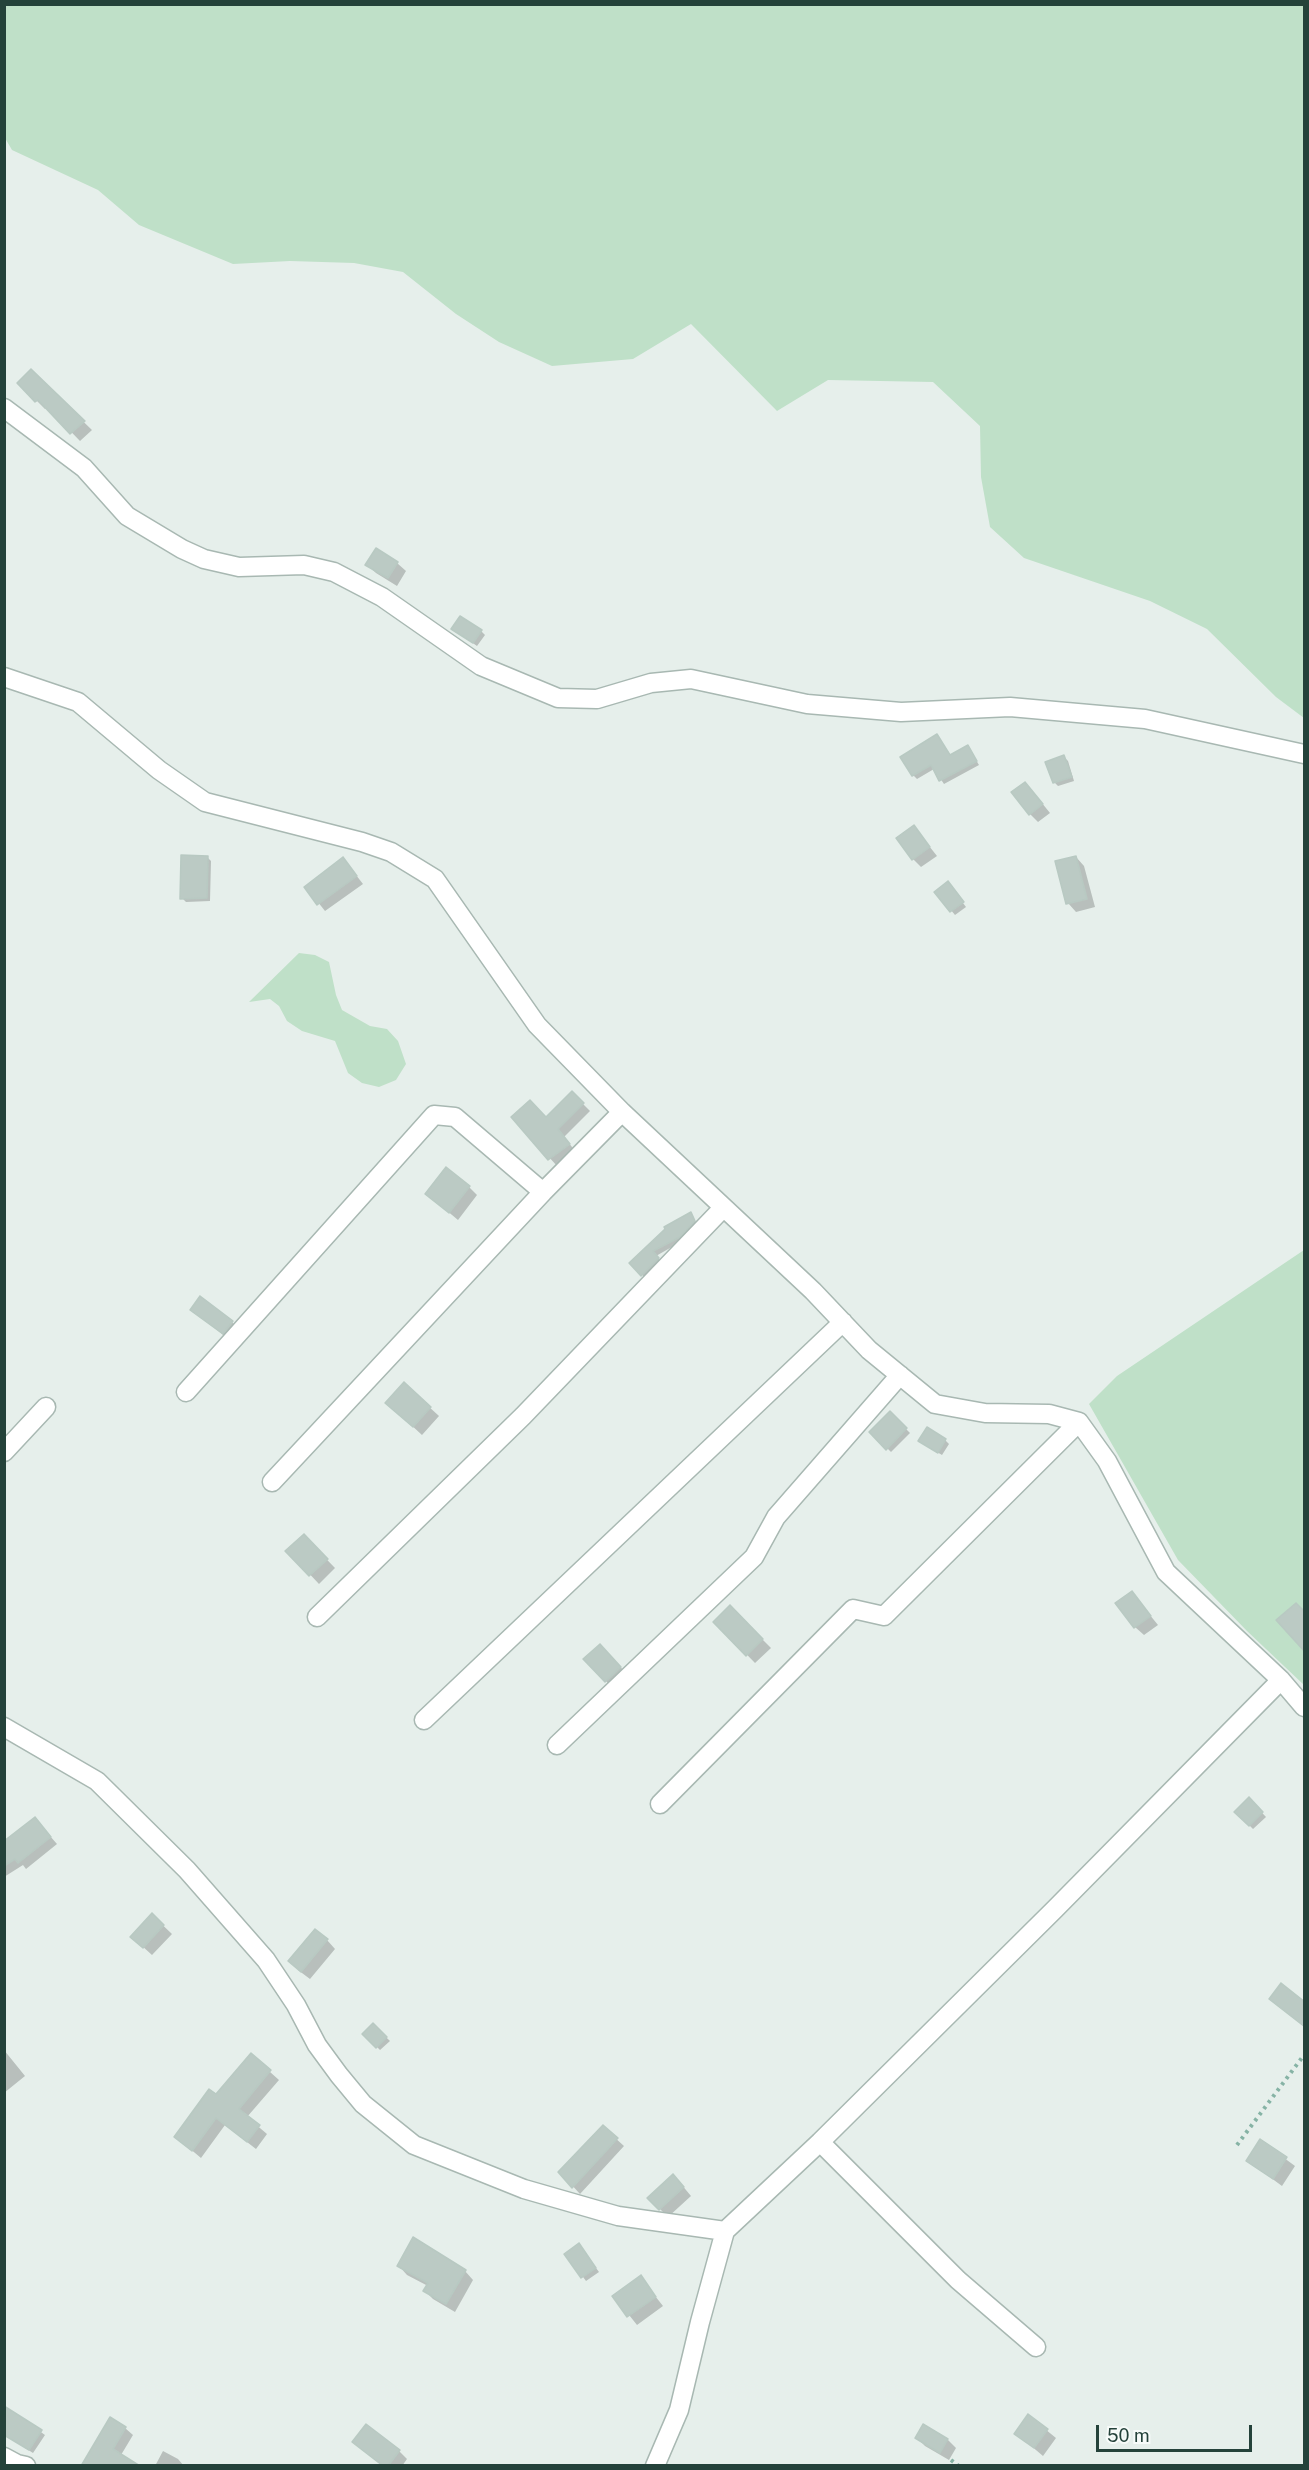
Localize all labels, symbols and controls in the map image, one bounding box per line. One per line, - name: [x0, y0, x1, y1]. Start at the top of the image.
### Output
- scale bar: [1099, 2413, 1255, 2451]
- text: 50 m: [1107, 2425, 1150, 2446]

